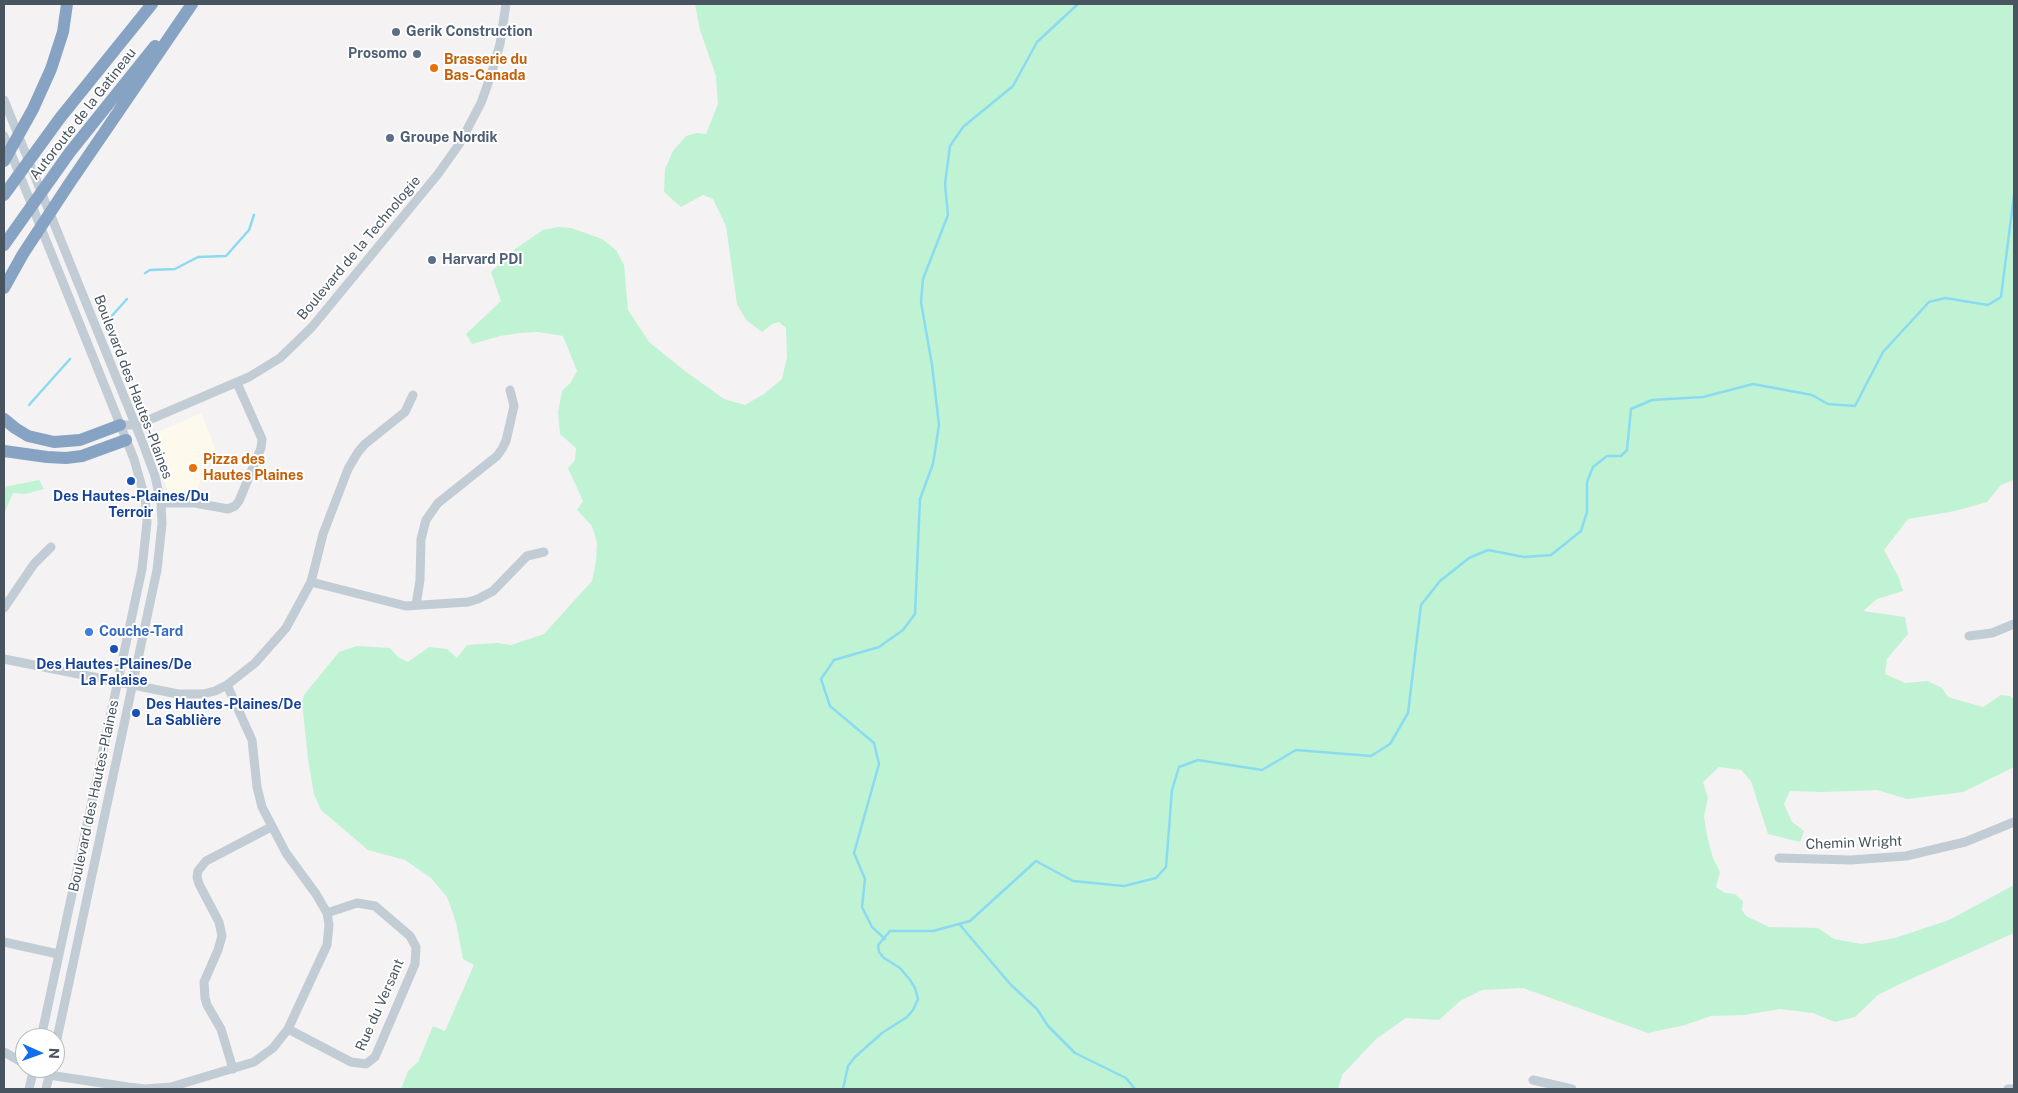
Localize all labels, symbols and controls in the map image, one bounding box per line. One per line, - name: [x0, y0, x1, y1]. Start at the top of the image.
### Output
- place label: Gerik Construction: [406, 24, 533, 40]
- marker: Gerik Construction: [390, 26, 402, 38]
- street label: Autoroute de la Gatineau: [26, 45, 140, 183]
- place label: Prosomo: [348, 46, 407, 62]
- marker: Prosomo: [411, 48, 423, 60]
- place label: Brasserie du Bas-Canada: [444, 52, 527, 84]
- marker: Brasserie du Bas-Canada: [428, 62, 440, 74]
- place label: Groupe Nordik: [400, 130, 498, 146]
- marker: Groupe Nordik: [384, 132, 396, 144]
- street label: Boulevard de la Technologie: [294, 173, 424, 323]
- place label: Harvard PDI: [442, 252, 523, 268]
- marker: Harvard PDI: [426, 254, 438, 266]
- street label: Boulevard des Hautes-Plaines: [90, 293, 176, 481]
- place label: Pizza des Hautes Plaines: [203, 452, 303, 484]
- marker: Pizza des Hautes Plaines: [187, 462, 199, 474]
- marker: Des Hautes-Plaines/Du Terroir: [125, 475, 137, 487]
- place label: Des Hautes-Plaines/Du Terroir: [53, 489, 209, 522]
- place label: Couche-Tard: [99, 624, 183, 640]
- marker: Couche-Tard: [83, 626, 95, 638]
- marker: Des Hautes-Plaines/De La Falaise: [108, 643, 120, 655]
- place label: Des Hautes-Plaines/De La Falaise: [36, 657, 192, 690]
- place label: Des Hautes-Plaines/De La Sablière: [146, 697, 301, 730]
- street label: Boulevard des Hautes-Plaines: [65, 699, 123, 893]
- marker: Des Hautes-Plaines/De La Sablière: [130, 707, 142, 719]
- street label: Chemin Wright: [1805, 833, 1903, 853]
- street label: Rue du Versant: [352, 956, 408, 1054]
- north arrow: [15, 1028, 65, 1078]
- text: N: [46, 1048, 62, 1059]

